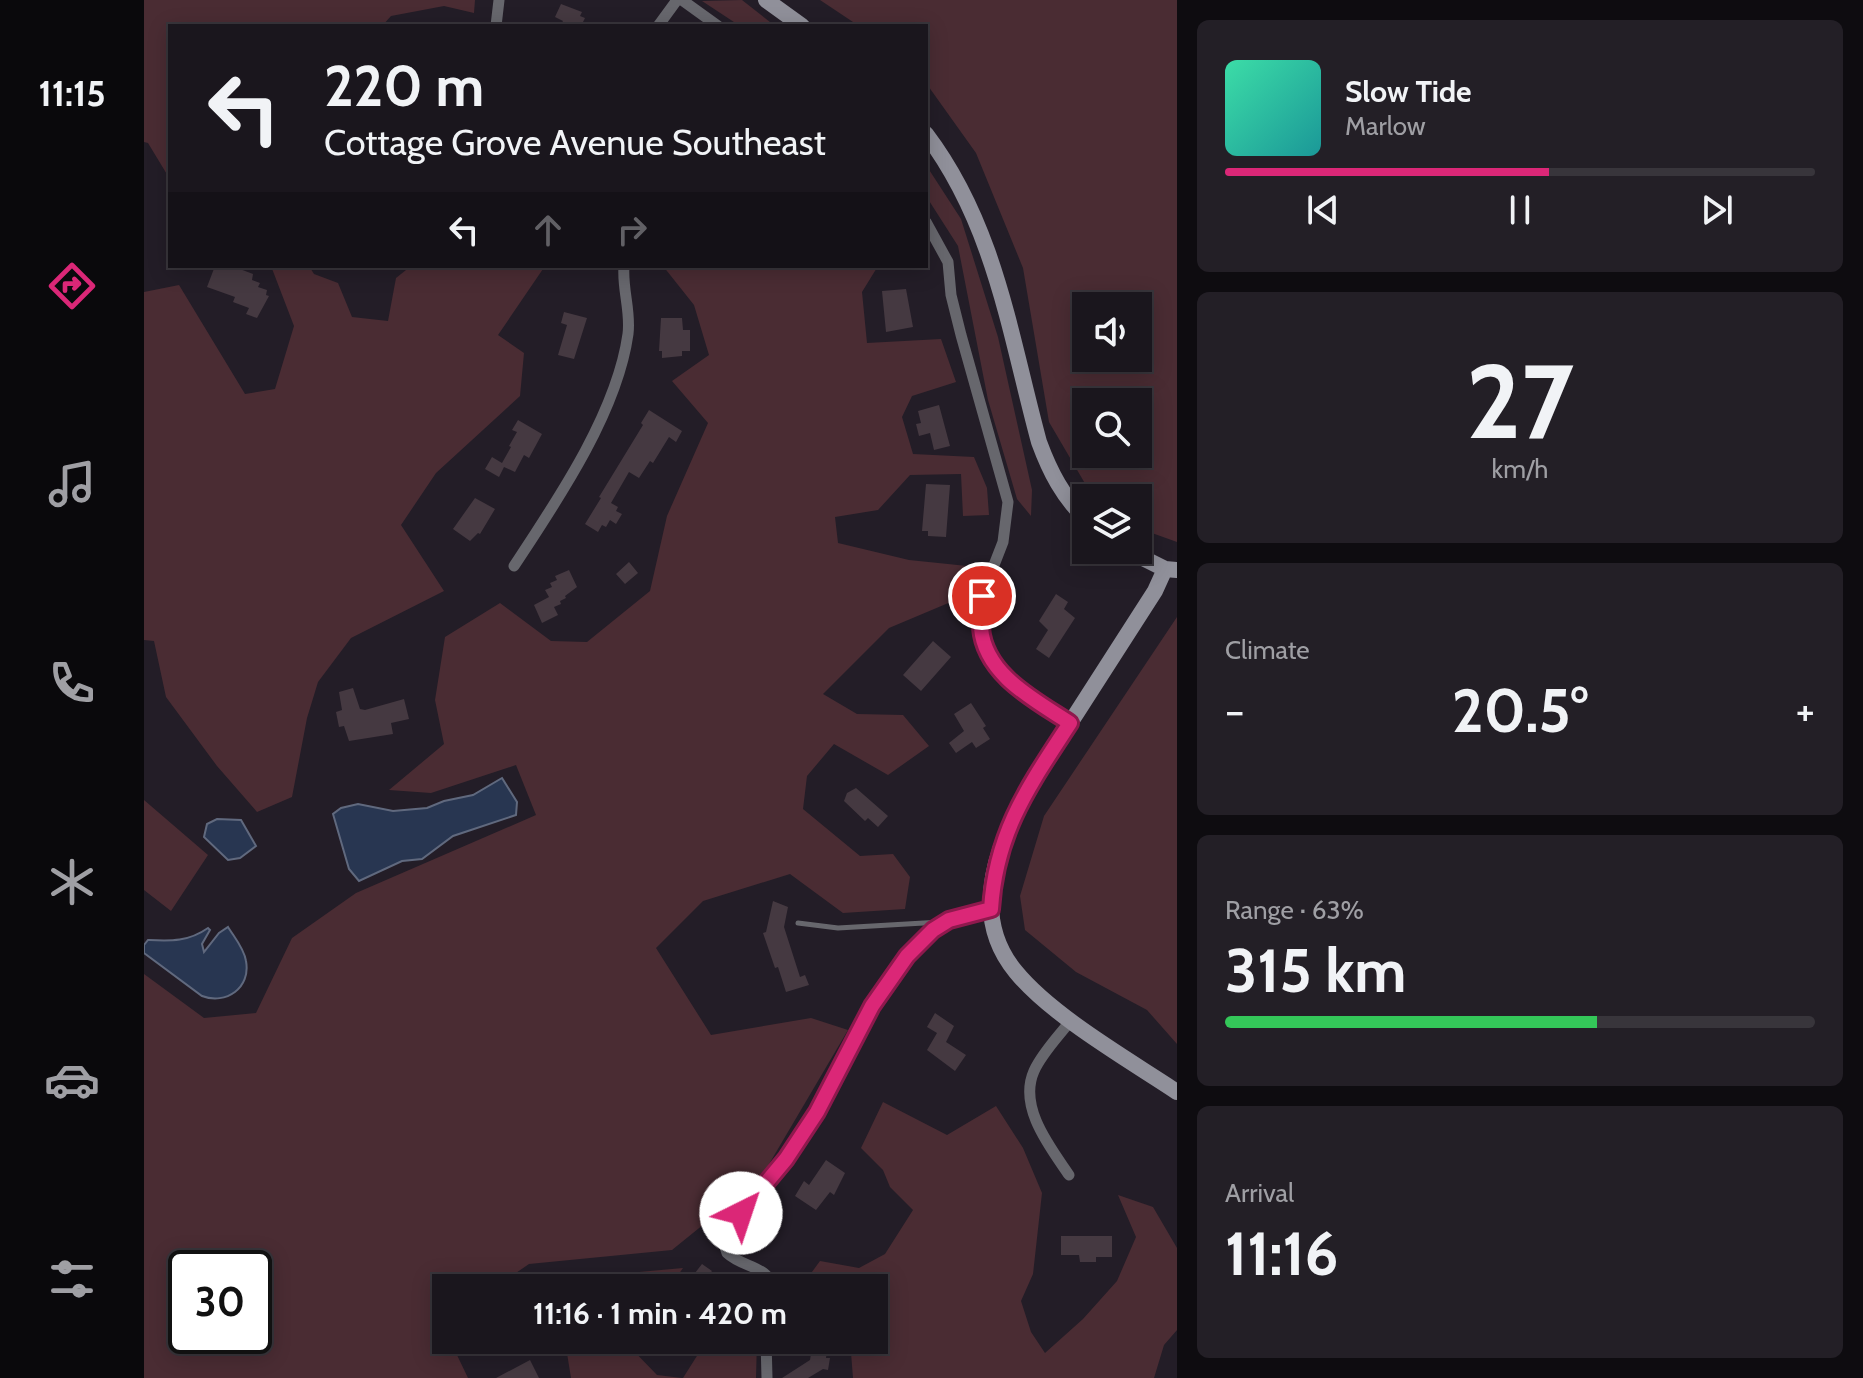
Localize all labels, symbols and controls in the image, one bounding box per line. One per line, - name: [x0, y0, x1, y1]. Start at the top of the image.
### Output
- text: 220 m: [324, 52, 484, 120]
- icon: left: [192, 56, 296, 160]
- text: 11:15: [38, 71, 106, 115]
- text: Slow Tide: [1345, 73, 1472, 110]
- text: Marlow: [1345, 110, 1426, 142]
- text: Cottage Grove Avenue Southeast: [324, 120, 826, 164]
- icon: previous: [1301, 188, 1345, 232]
- icon: pause: [1498, 188, 1542, 232]
- icon: next: [1695, 188, 1739, 232]
- icon: left: [442, 208, 486, 252]
- icon: ahead: [526, 208, 570, 252]
- icon: right: [610, 208, 654, 252]
- icon: directions: [44, 258, 100, 314]
- map controls: [1072, 292, 1152, 564]
- button: sound: [1072, 292, 1152, 372]
- text: 27: [1466, 338, 1574, 464]
- button: search: [1072, 388, 1152, 468]
- text: km/h: [1492, 453, 1548, 485]
- icon: music: [44, 456, 100, 512]
- button: layers: [1072, 484, 1152, 564]
- pin: [948, 562, 1016, 630]
- icon: arrive: [960, 574, 1004, 618]
- text: Climate: [1225, 634, 1310, 666]
- icon: phone: [44, 655, 100, 711]
- text: 20.5°: [1452, 674, 1588, 747]
- text: −: [1225, 684, 1244, 737]
- text: +: [1796, 684, 1815, 737]
- icon: climate: [44, 854, 100, 910]
- text: Range · 63%: [1225, 894, 1364, 926]
- text: 315 km: [1225, 934, 1406, 1007]
- icon: car: [44, 1052, 100, 1108]
- position arrow: [699, 1171, 783, 1255]
- text: Arrival: [1225, 1177, 1294, 1209]
- text: 11:16: [1225, 1217, 1338, 1290]
- speed limit sign: 30: [168, 1250, 272, 1354]
- icon: filters: [44, 1251, 100, 1307]
- text: 11:16 · 1 min · 420 m: [533, 1295, 787, 1332]

